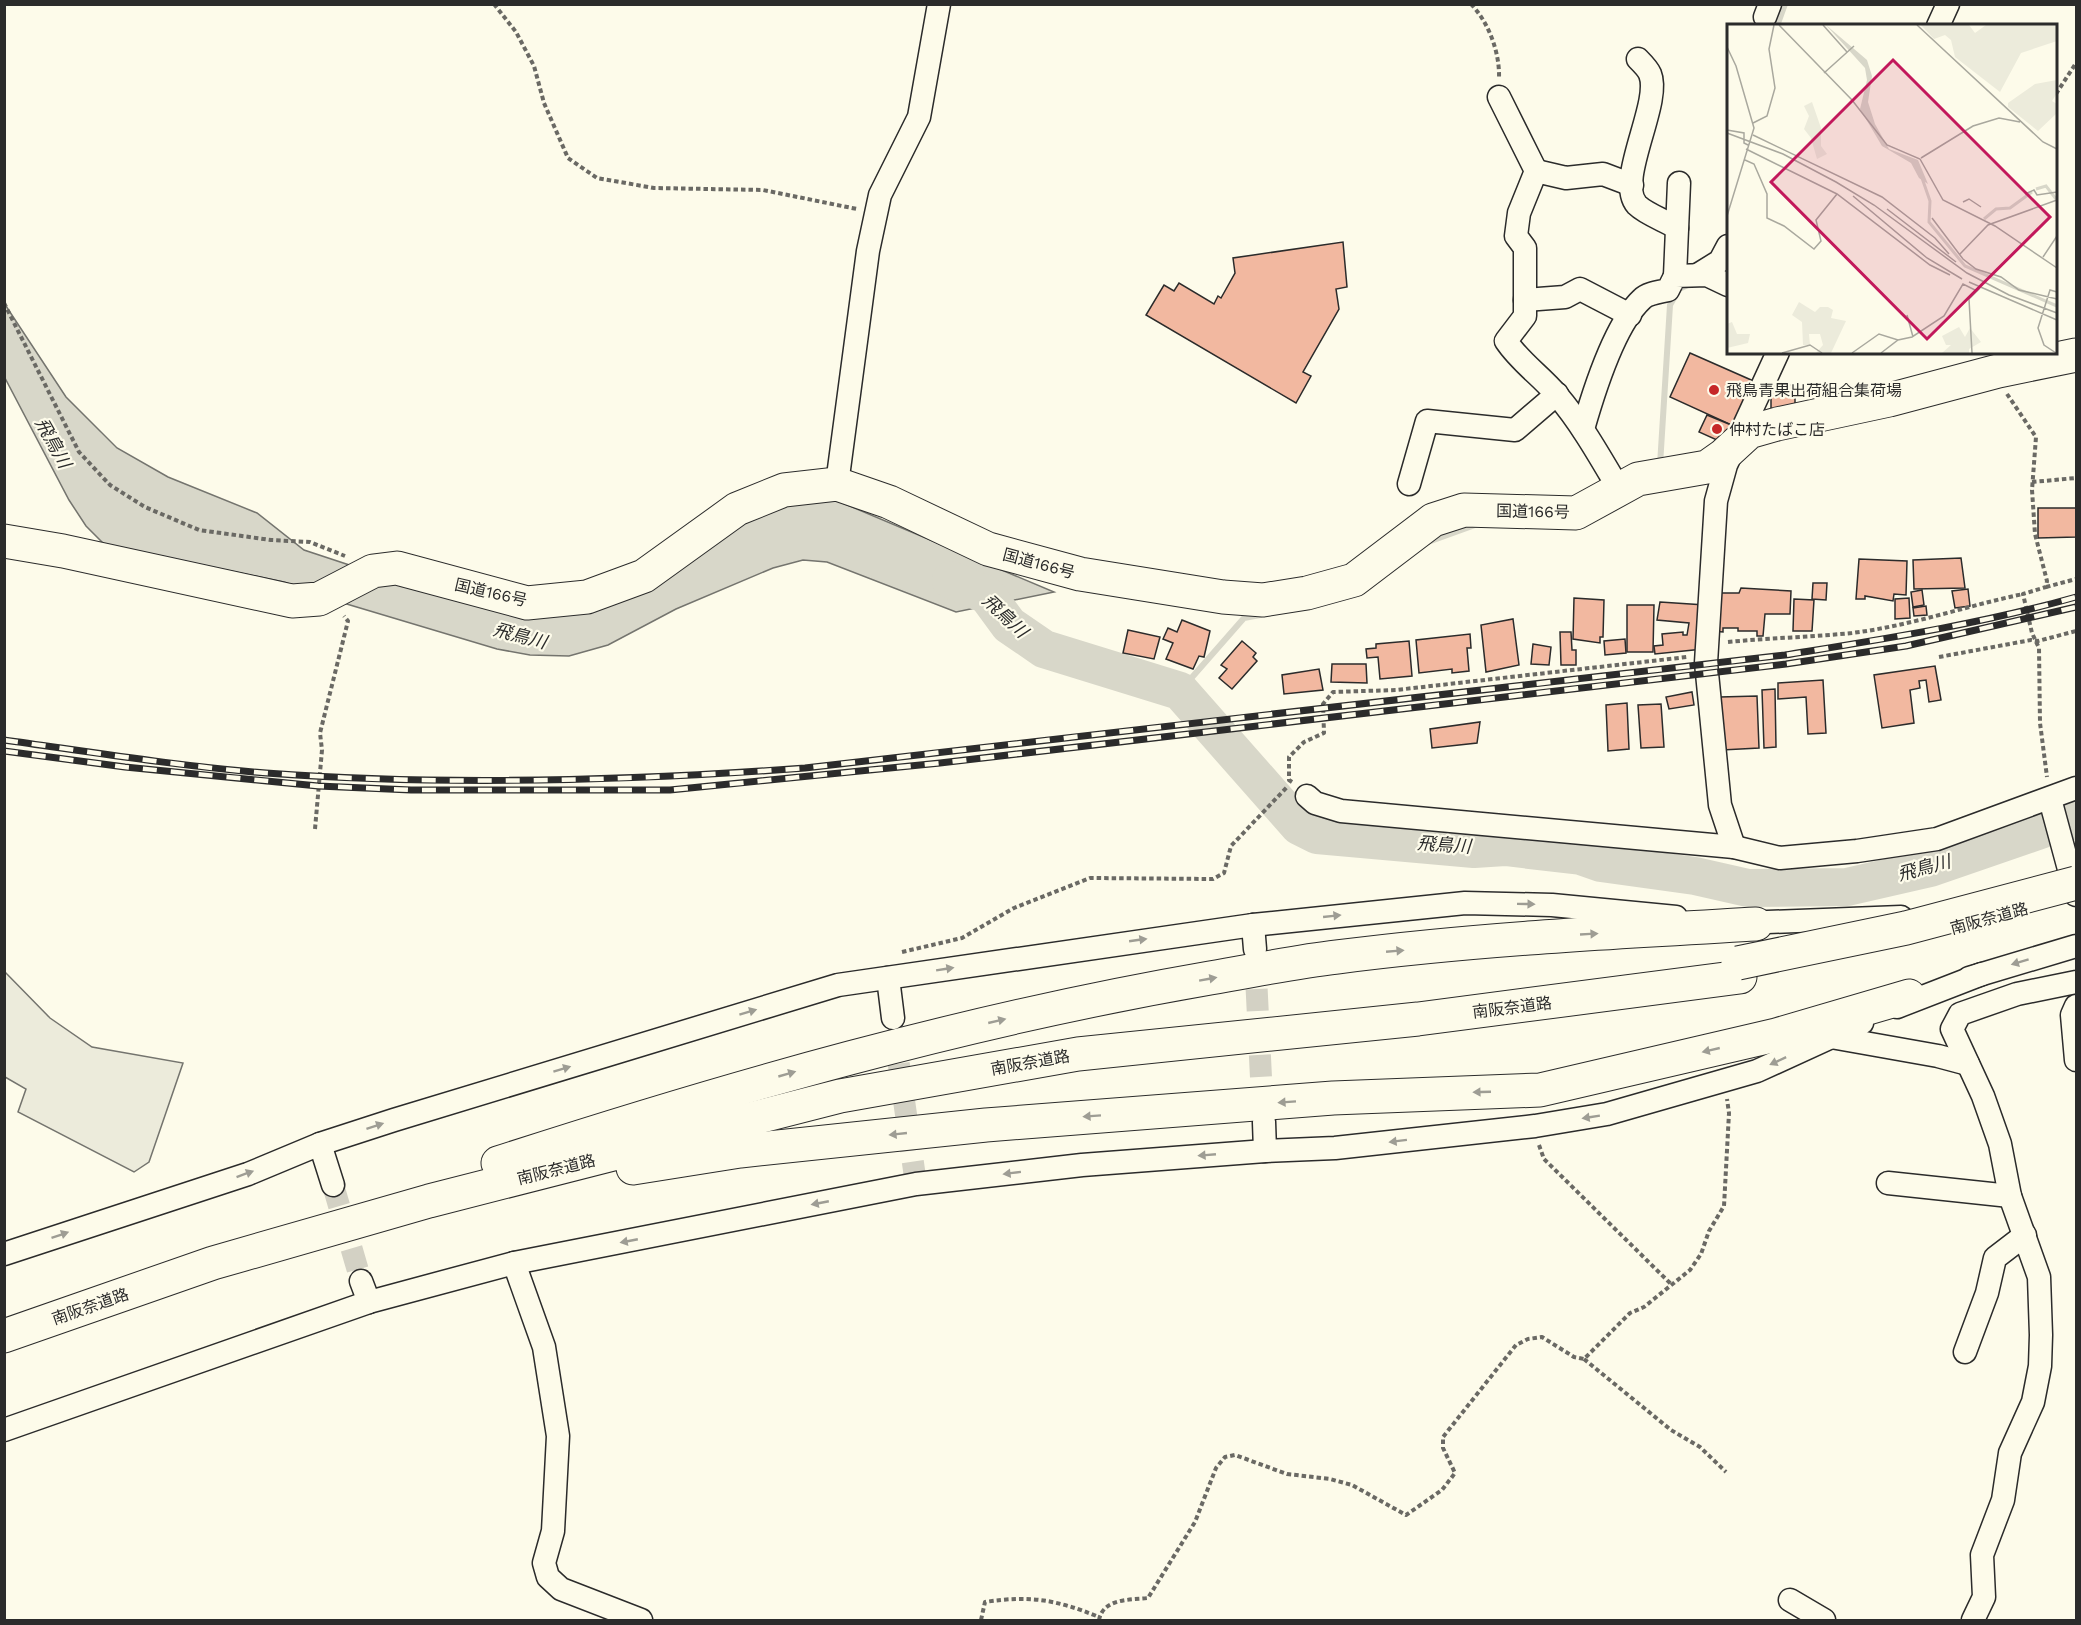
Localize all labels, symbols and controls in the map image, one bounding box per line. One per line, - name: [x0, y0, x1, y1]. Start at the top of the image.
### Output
- inset map: [1727, 24, 2057, 354]
- place label: 飛鳥青果出荷組合集荷場: [1726, 381, 1902, 400]
- marker: 飛鳥青果出荷組合集荷場: [1707, 383, 1721, 397]
- water label: 飛鳥川: [31, 414, 77, 473]
- place label: 仲村たばこ店: [1729, 420, 1825, 439]
- marker: 仲村たばこ店: [1710, 422, 1724, 436]
- street label: 国道166号: [1496, 501, 1570, 522]
- street label: 国道166号: [1001, 545, 1077, 582]
- street label: 国道166号: [453, 575, 529, 610]
- water label: 飛鳥川: [978, 590, 1034, 643]
- water label: 飛鳥川: [491, 618, 551, 653]
- water label: 飛鳥川: [1416, 832, 1474, 857]
- water label: 飛鳥川: [1895, 850, 1955, 885]
- one-way arrow: [1516, 899, 1535, 909]
- street label: 南阪奈道路: [1948, 899, 2030, 938]
- one-way arrow: [1322, 911, 1341, 920]
- one-way arrow: [1579, 929, 1598, 939]
- one-way arrow: [1129, 935, 1148, 945]
- one-way arrow: [1385, 946, 1404, 956]
- one-way arrow: [2011, 958, 2029, 967]
- one-way arrow: [936, 965, 955, 974]
- one-way arrow: [1199, 974, 1218, 983]
- street label: 南阪奈道路: [1471, 993, 1553, 1022]
- one-way arrow: [739, 1007, 757, 1016]
- one-way arrow: [987, 1016, 1006, 1025]
- street label: 南阪奈道路: [989, 1046, 1071, 1079]
- one-way arrow: [1701, 1046, 1720, 1056]
- one-way arrow: [1769, 1057, 1786, 1066]
- one-way arrow: [553, 1064, 571, 1073]
- one-way arrow: [778, 1069, 796, 1078]
- one-way arrow: [1472, 1088, 1491, 1097]
- one-way arrow: [1277, 1097, 1296, 1106]
- one-way arrow: [1083, 1112, 1102, 1121]
- one-way arrow: [1582, 1112, 1601, 1121]
- one-way arrow: [366, 1121, 384, 1130]
- one-way arrow: [889, 1129, 908, 1139]
- one-way arrow: [1388, 1136, 1407, 1146]
- one-way arrow: [1197, 1150, 1216, 1160]
- street label: 南阪奈道路: [515, 1151, 597, 1188]
- one-way arrow: [1003, 1168, 1022, 1178]
- one-way arrow: [236, 1169, 254, 1179]
- one-way arrow: [810, 1199, 829, 1208]
- one-way arrow: [51, 1229, 69, 1239]
- one-way arrow: [619, 1237, 638, 1246]
- street label: 南阪奈道路: [49, 1284, 131, 1328]

